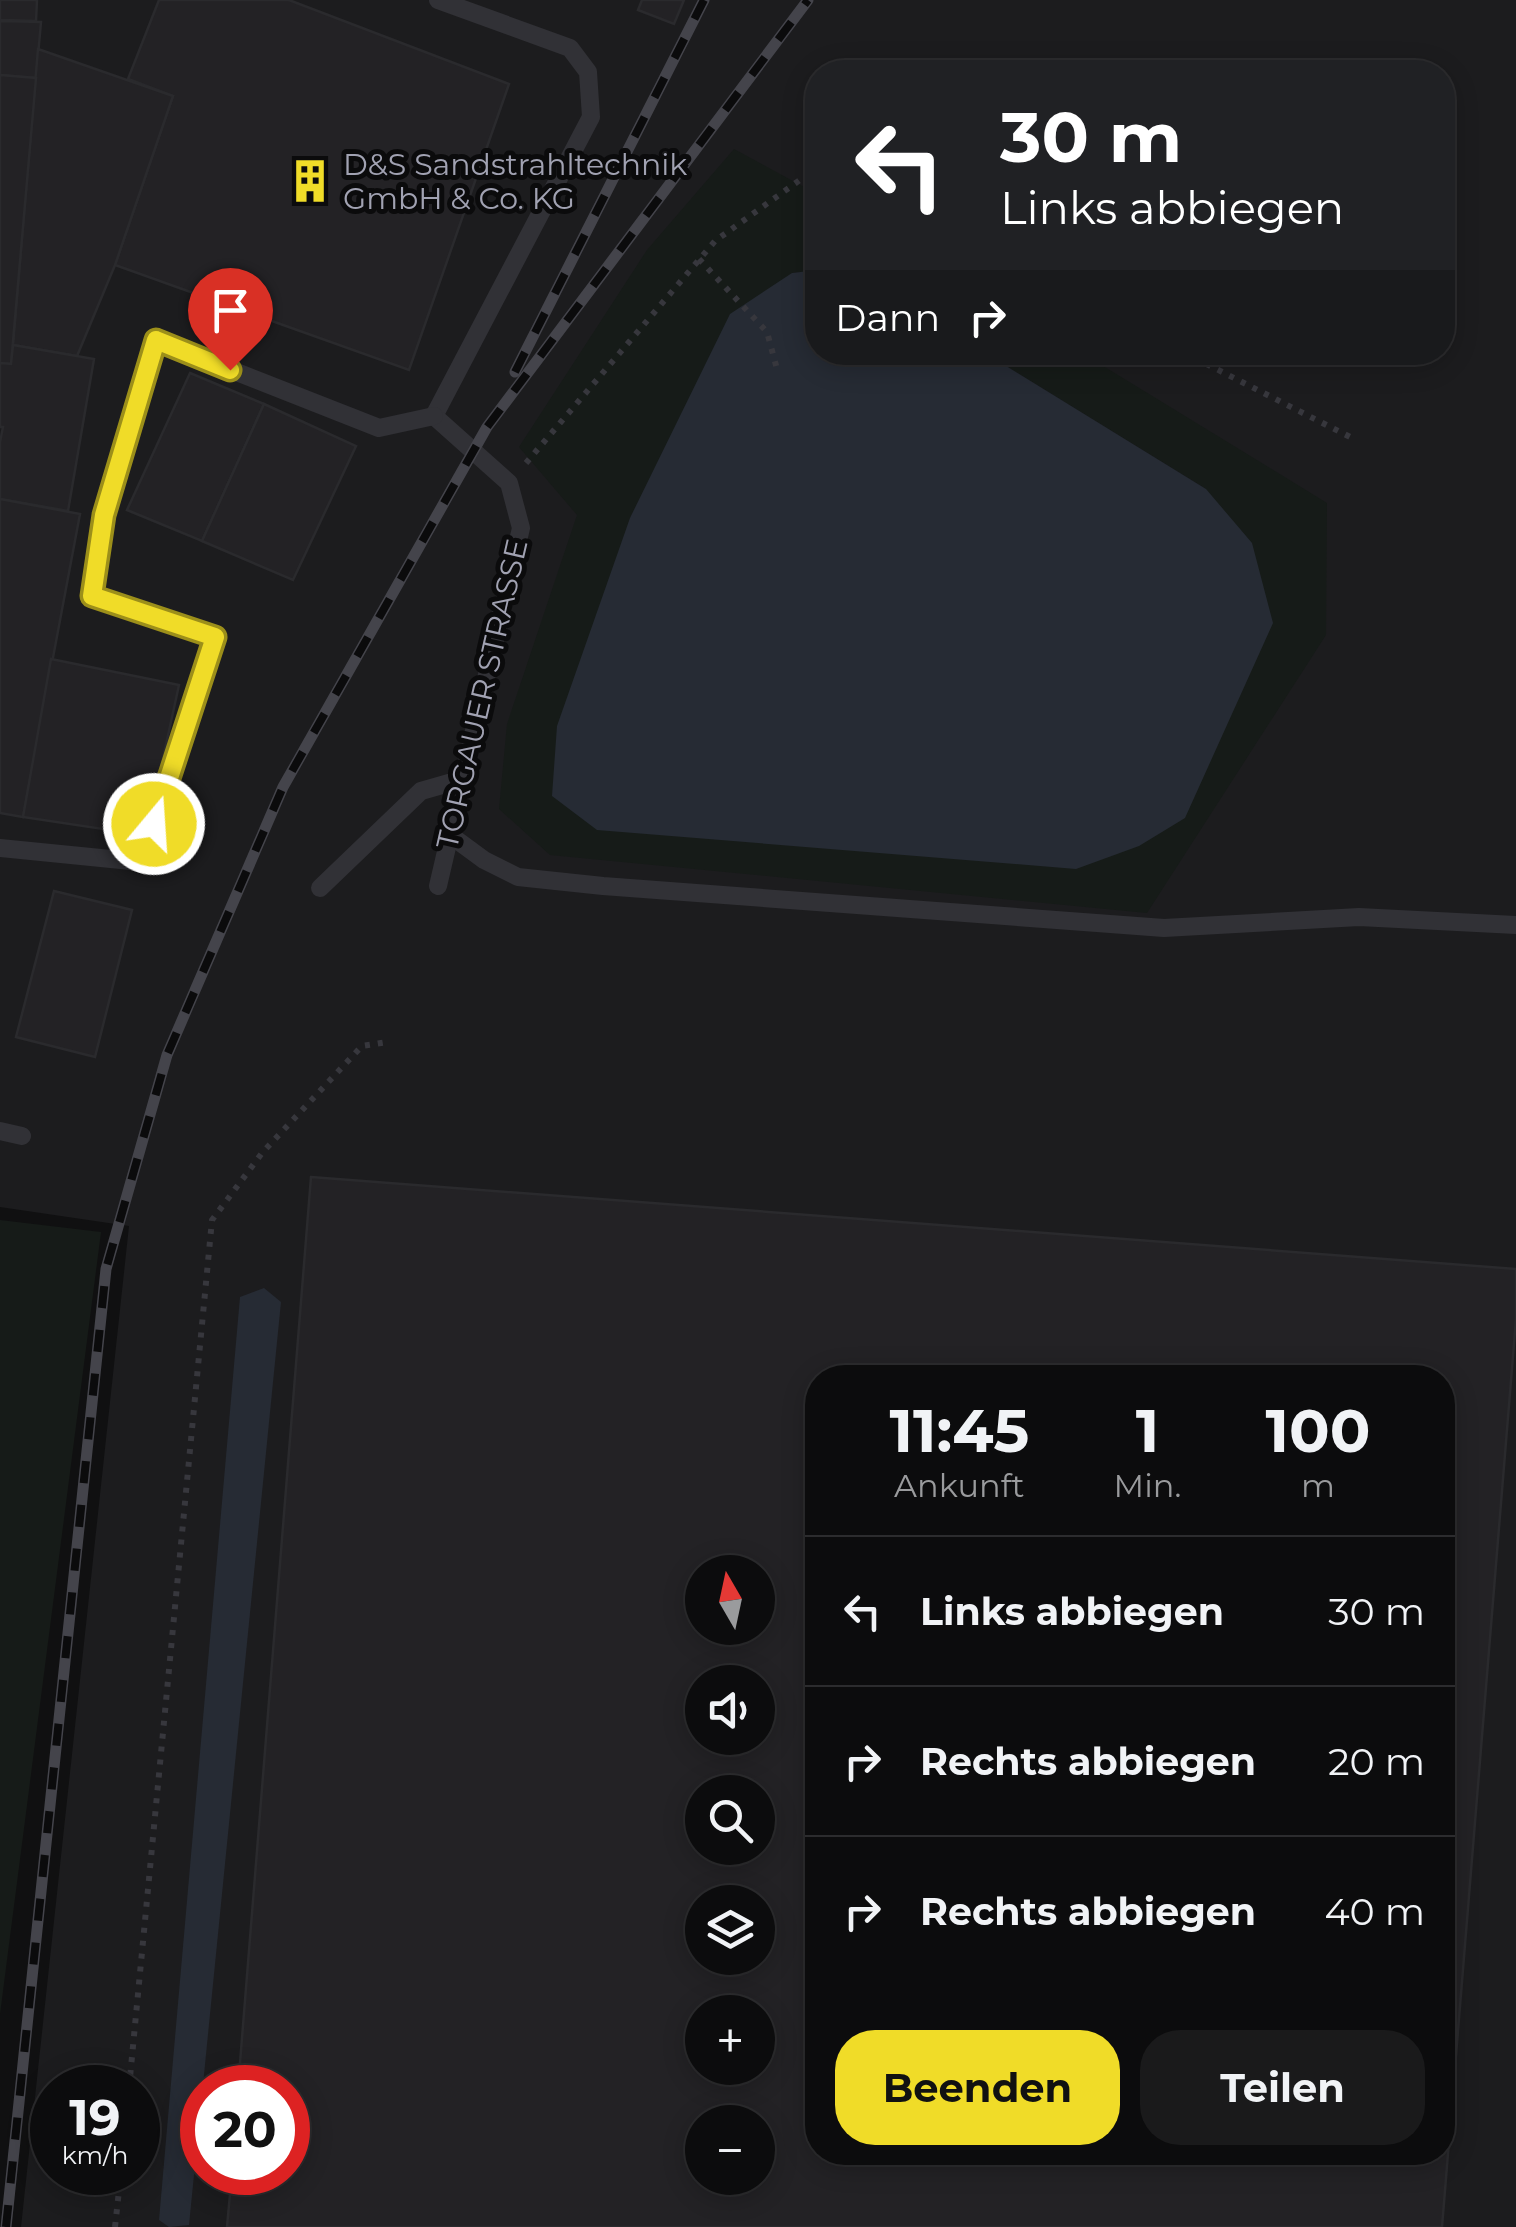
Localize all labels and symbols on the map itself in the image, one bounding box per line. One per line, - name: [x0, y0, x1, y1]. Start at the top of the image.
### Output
- place label: D&S Sandstrahltechnik GmbH & Co. KG: [343, 146, 687, 217]
- building icon: D&S Sandstrahltechnik GmbH & Co. KG: [286, 157, 334, 205]
- pin: [188, 268, 273, 371]
- street label: TORGAUER STRASSE: [428, 535, 536, 853]
- position arrow: [102, 772, 206, 876]
- north arrow: [685, 1555, 775, 1645]
- speed limit sign: 20: [180, 2065, 310, 2195]

